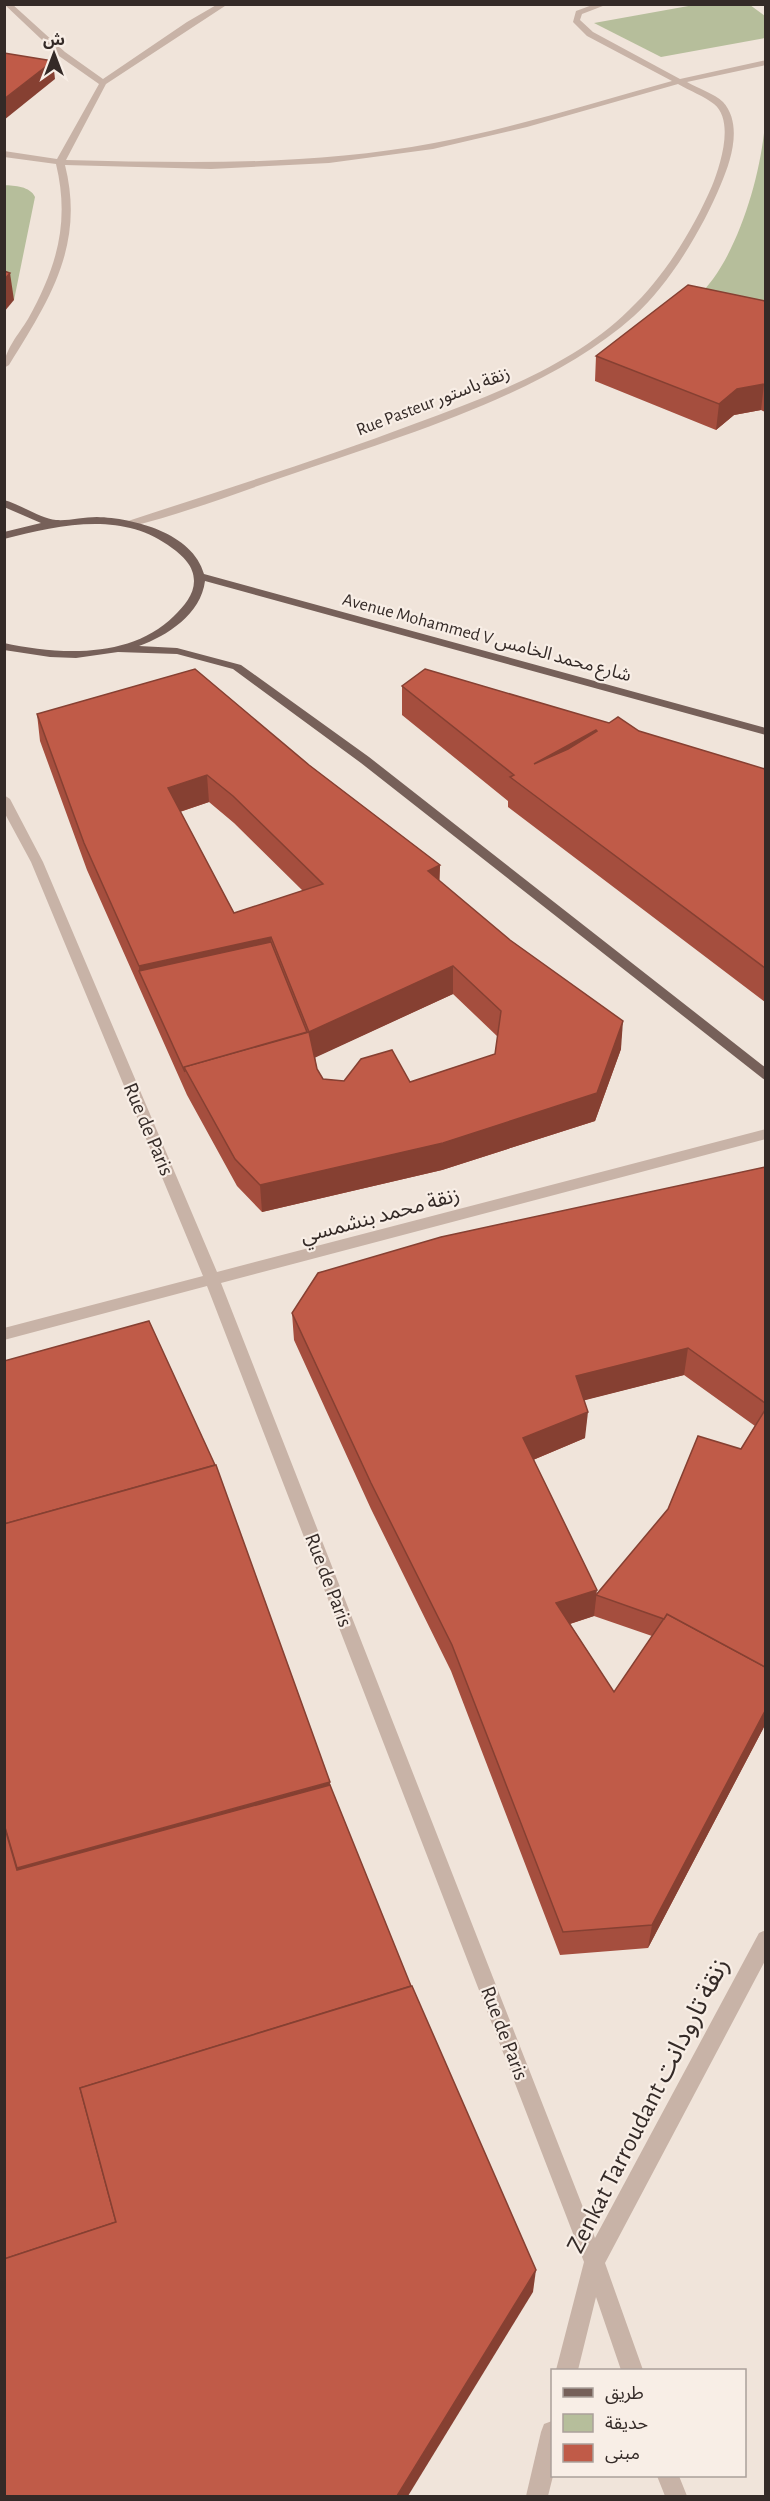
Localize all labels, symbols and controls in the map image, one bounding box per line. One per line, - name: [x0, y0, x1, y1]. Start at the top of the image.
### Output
- north arrow: [24, 24, 84, 84]
- text: ش: [43, 32, 65, 49]
- street label: Rue Pasteur زنقة باستور: [354, 364, 513, 440]
- street label: Avenue Mohammed V شارع محمد الخامس: [340, 591, 633, 689]
- street label: Rue de Paris: [120, 1080, 177, 1179]
- street label: زنقة محمد بنشمسي: [298, 1184, 463, 1252]
- street label: Rue de Paris: [301, 1530, 356, 1630]
- street label: Zenkat Tarroudant زنقة تارودانت: [562, 1954, 735, 2258]
- street label: Rue de Paris: [477, 1983, 532, 2083]
- legend: [551, 2369, 746, 2477]
- text: طريق: [605, 2385, 644, 2404]
- text: حديقة: [605, 2415, 648, 2433]
- text: مبنى: [605, 2445, 640, 2464]

